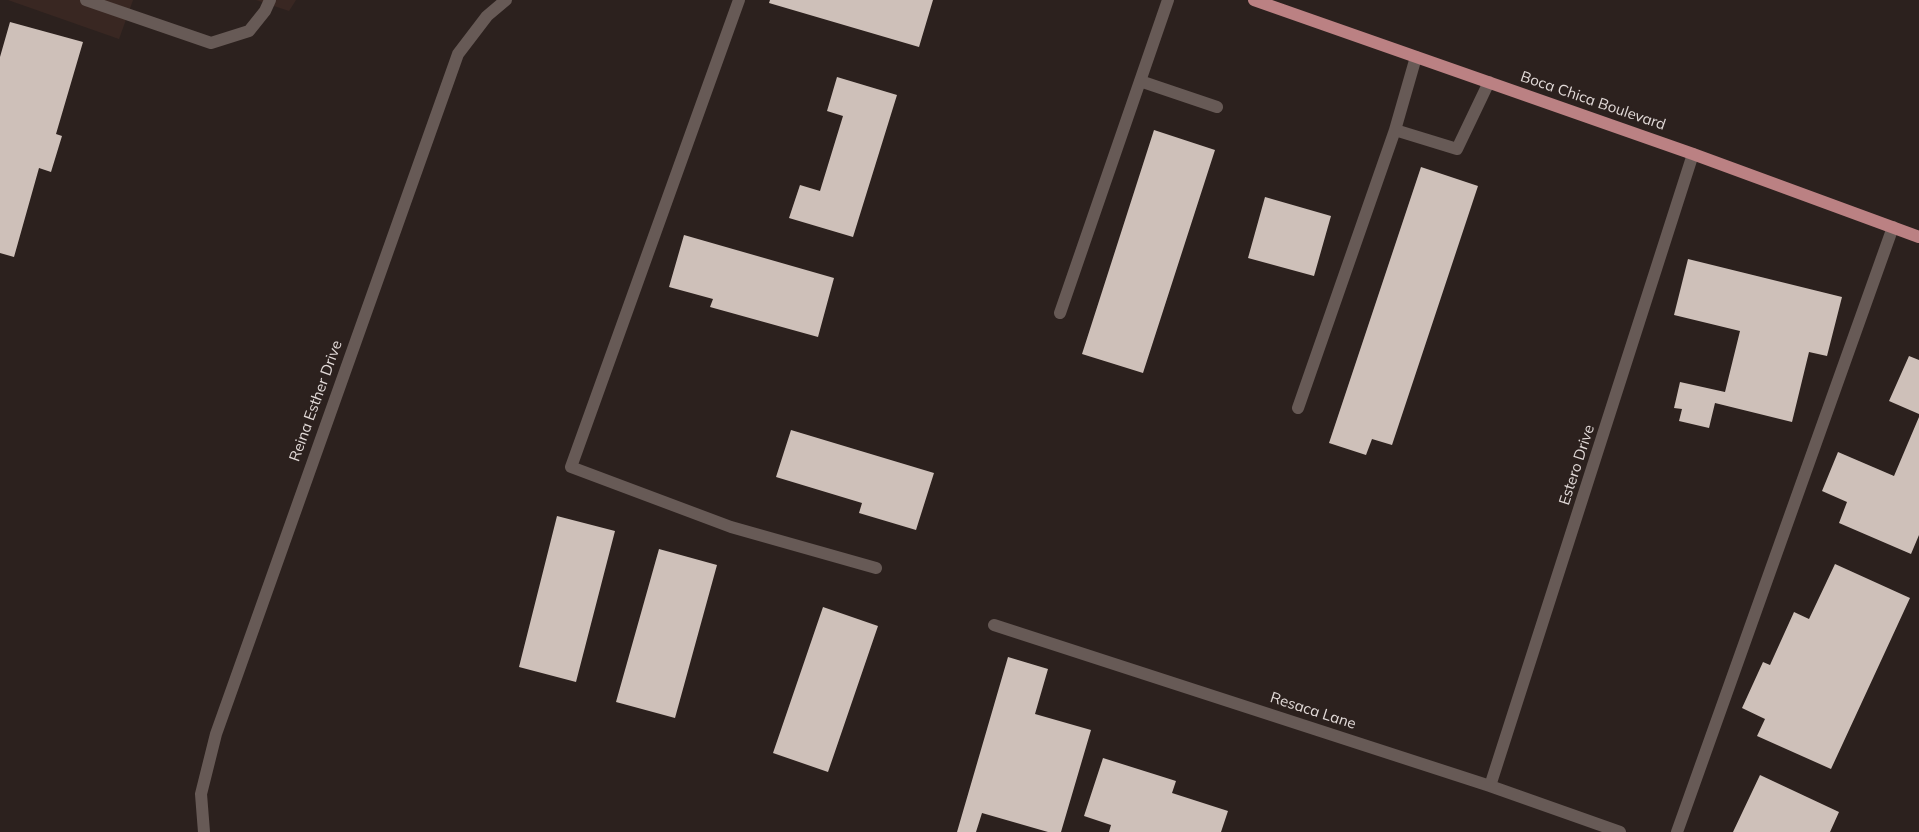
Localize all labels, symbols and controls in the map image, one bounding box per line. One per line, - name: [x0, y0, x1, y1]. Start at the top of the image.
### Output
- street label: Boca Chica Boulevard: [1518, 68, 1668, 134]
- street label: Reina Esther Drive: [286, 338, 346, 464]
- street label: Estero Drive: [1556, 423, 1598, 507]
- street label: Resaca Lane: [1268, 689, 1358, 733]

